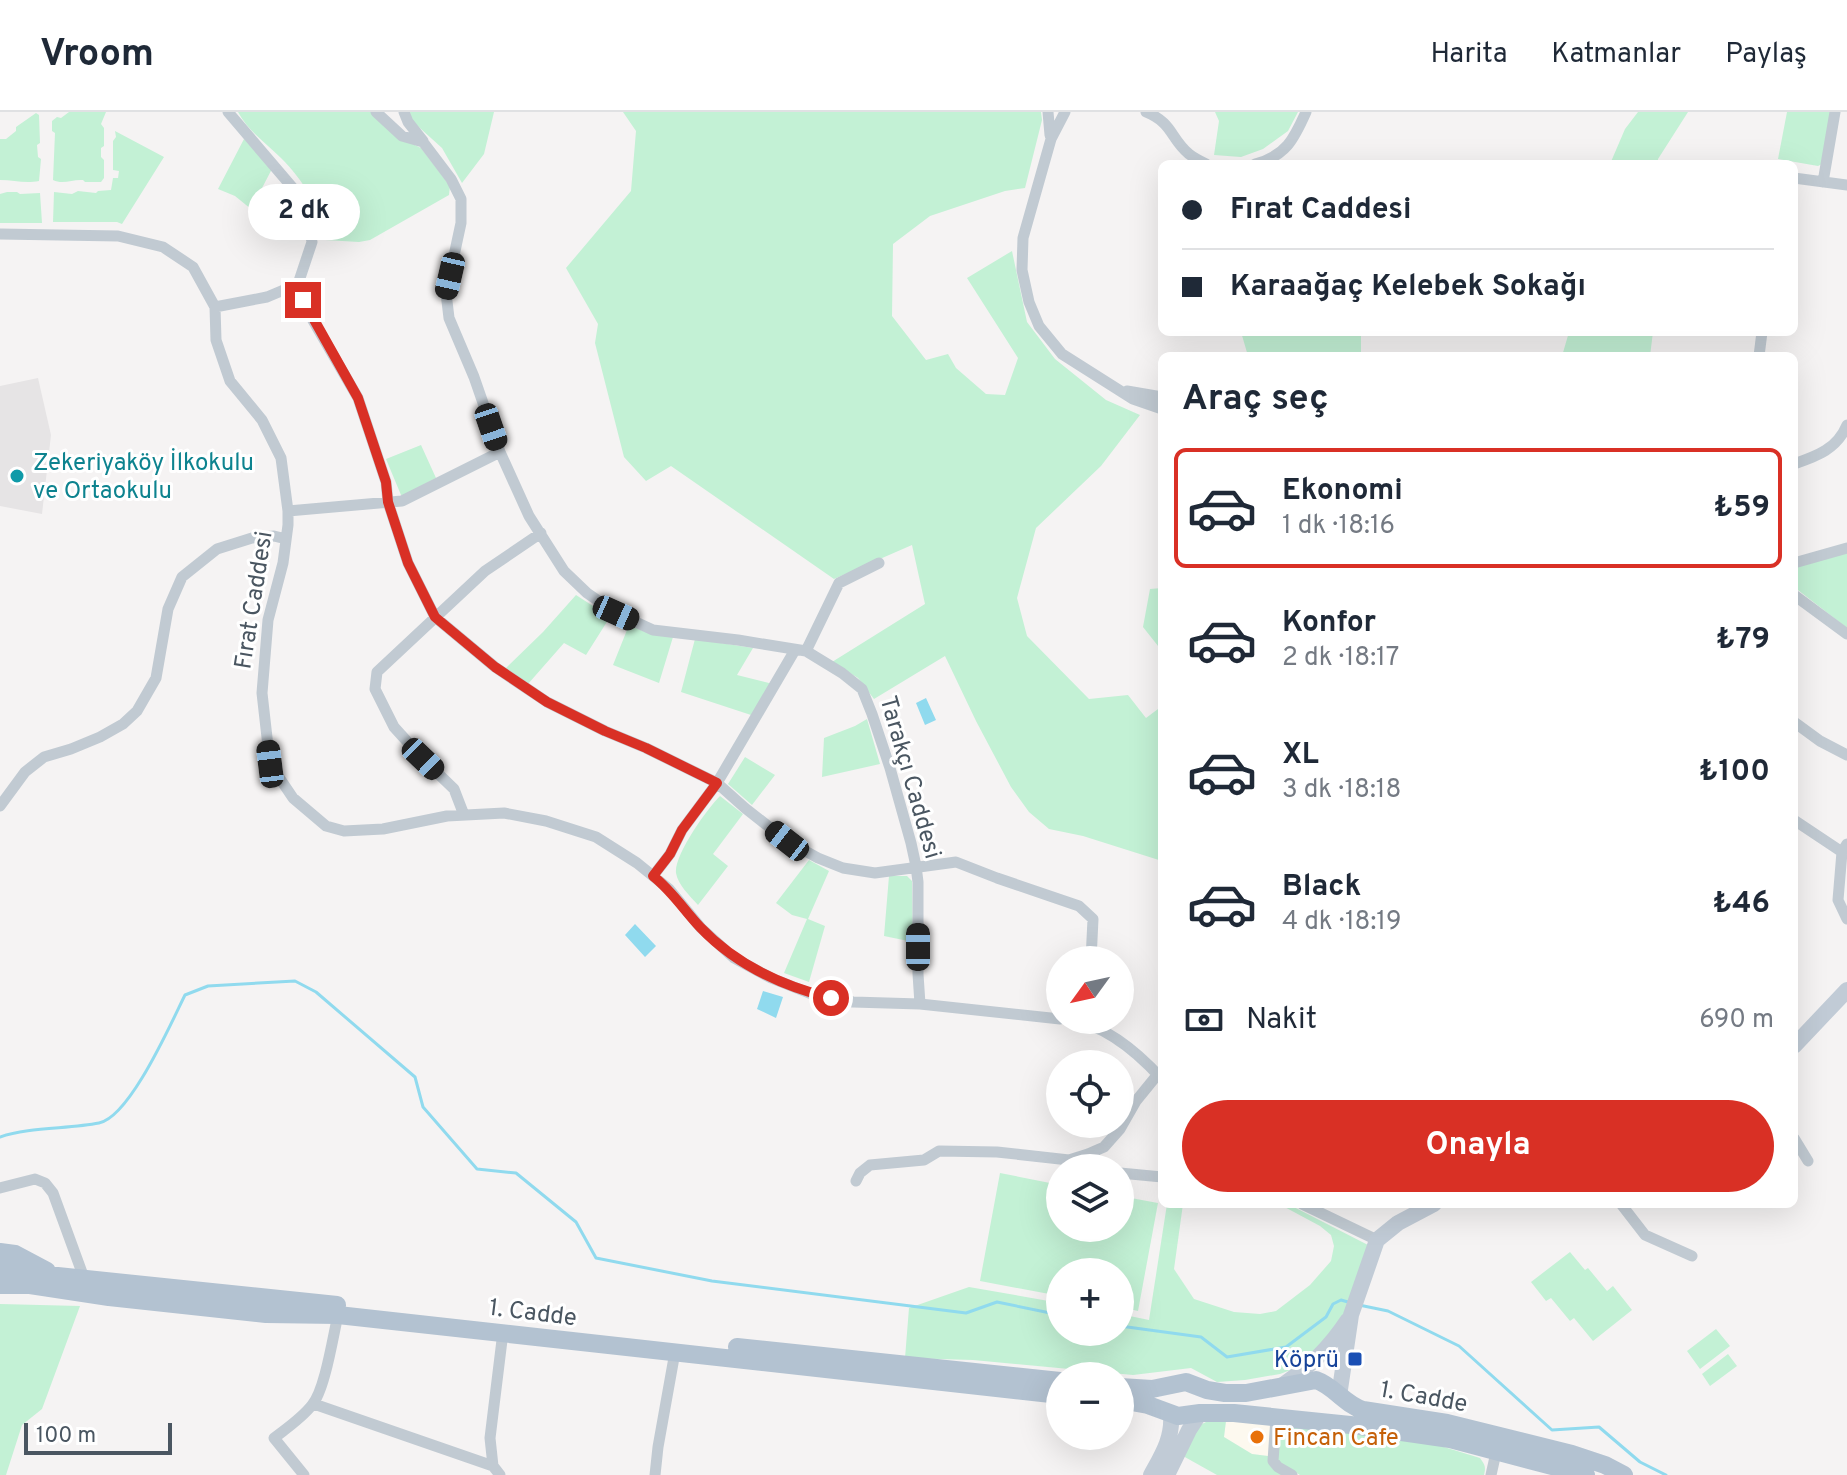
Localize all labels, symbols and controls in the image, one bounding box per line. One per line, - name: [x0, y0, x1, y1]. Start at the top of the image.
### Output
- text: Vroom: [40, 31, 154, 80]
- text: Harita: [1431, 37, 1507, 73]
- text: Katmanlar: [1551, 37, 1681, 73]
- text: Paylaş: [1725, 37, 1807, 73]
- callout: 2 dk: [247, 184, 359, 240]
- text: Fırat Caddesi: [1230, 192, 1411, 229]
- text: 2 dk: [278, 195, 330, 228]
- car: [433, 250, 467, 302]
- text: Karaağaç Kelebek Sokağı: [1230, 269, 1586, 306]
- route end: [285, 282, 321, 318]
- text: Araç seç: [1182, 377, 1329, 423]
- car: [472, 400, 510, 454]
- place label: Zekeriyaköy İlkokulu ve Ortaokulu: [33, 448, 254, 507]
- marker: Zekeriyaköy İlkokulu ve Ortaokulu: [8, 467, 26, 485]
- icon: car: [1186, 472, 1258, 544]
- text: Ekonomi: [1282, 473, 1403, 510]
- text: ₺59: [1714, 490, 1770, 527]
- text: 1 dk · 18:16: [1282, 510, 1395, 543]
- street label: Fırat Caddesi: [229, 529, 281, 671]
- car: [589, 592, 643, 634]
- icon: car: [1186, 604, 1258, 676]
- text: Konfor: [1282, 605, 1376, 642]
- text: ₺79: [1716, 622, 1770, 659]
- text: 2 dk · 18:17: [1282, 642, 1399, 675]
- street label: Tarakçı Caddesi: [871, 693, 947, 863]
- car: [397, 734, 449, 784]
- icon: car: [1186, 736, 1258, 808]
- text: XL: [1282, 737, 1319, 774]
- car: [255, 739, 285, 789]
- text: ₺100: [1699, 754, 1770, 791]
- text: 3 dk · 18:18: [1282, 774, 1401, 807]
- car: [761, 817, 813, 865]
- icon: car: [1186, 868, 1258, 940]
- text: Black: [1282, 869, 1361, 906]
- text: ₺46: [1713, 886, 1770, 923]
- text: 4 dk · 18:19: [1282, 906, 1402, 939]
- car: [906, 923, 930, 971]
- north arrow: [1046, 946, 1134, 1034]
- map controls: [1046, 946, 1134, 1450]
- route start: [813, 980, 849, 1016]
- icon: cash: [1182, 998, 1226, 1042]
- text: Nakit: [1246, 1002, 1317, 1039]
- text: 690 m: [1699, 1004, 1774, 1037]
- button: locate: [1046, 1050, 1134, 1138]
- button: Onayla: [1182, 1100, 1774, 1192]
- button: layers: [1046, 1154, 1134, 1242]
- button: +: [1046, 1258, 1134, 1346]
- street label: 1. Cadde: [487, 1294, 578, 1334]
- place label: Köprü: [1274, 1346, 1339, 1376]
- marker: Köprü: [1346, 1350, 1364, 1368]
- button: −: [1046, 1362, 1134, 1450]
- street label: 1. Cadde: [1378, 1376, 1470, 1420]
- scale bar: [24, 1419, 172, 1455]
- text: 100 m: [36, 1423, 96, 1450]
- place label: Fincan Cafe: [1273, 1424, 1399, 1454]
- marker: Fincan Cafe: [1248, 1428, 1266, 1446]

